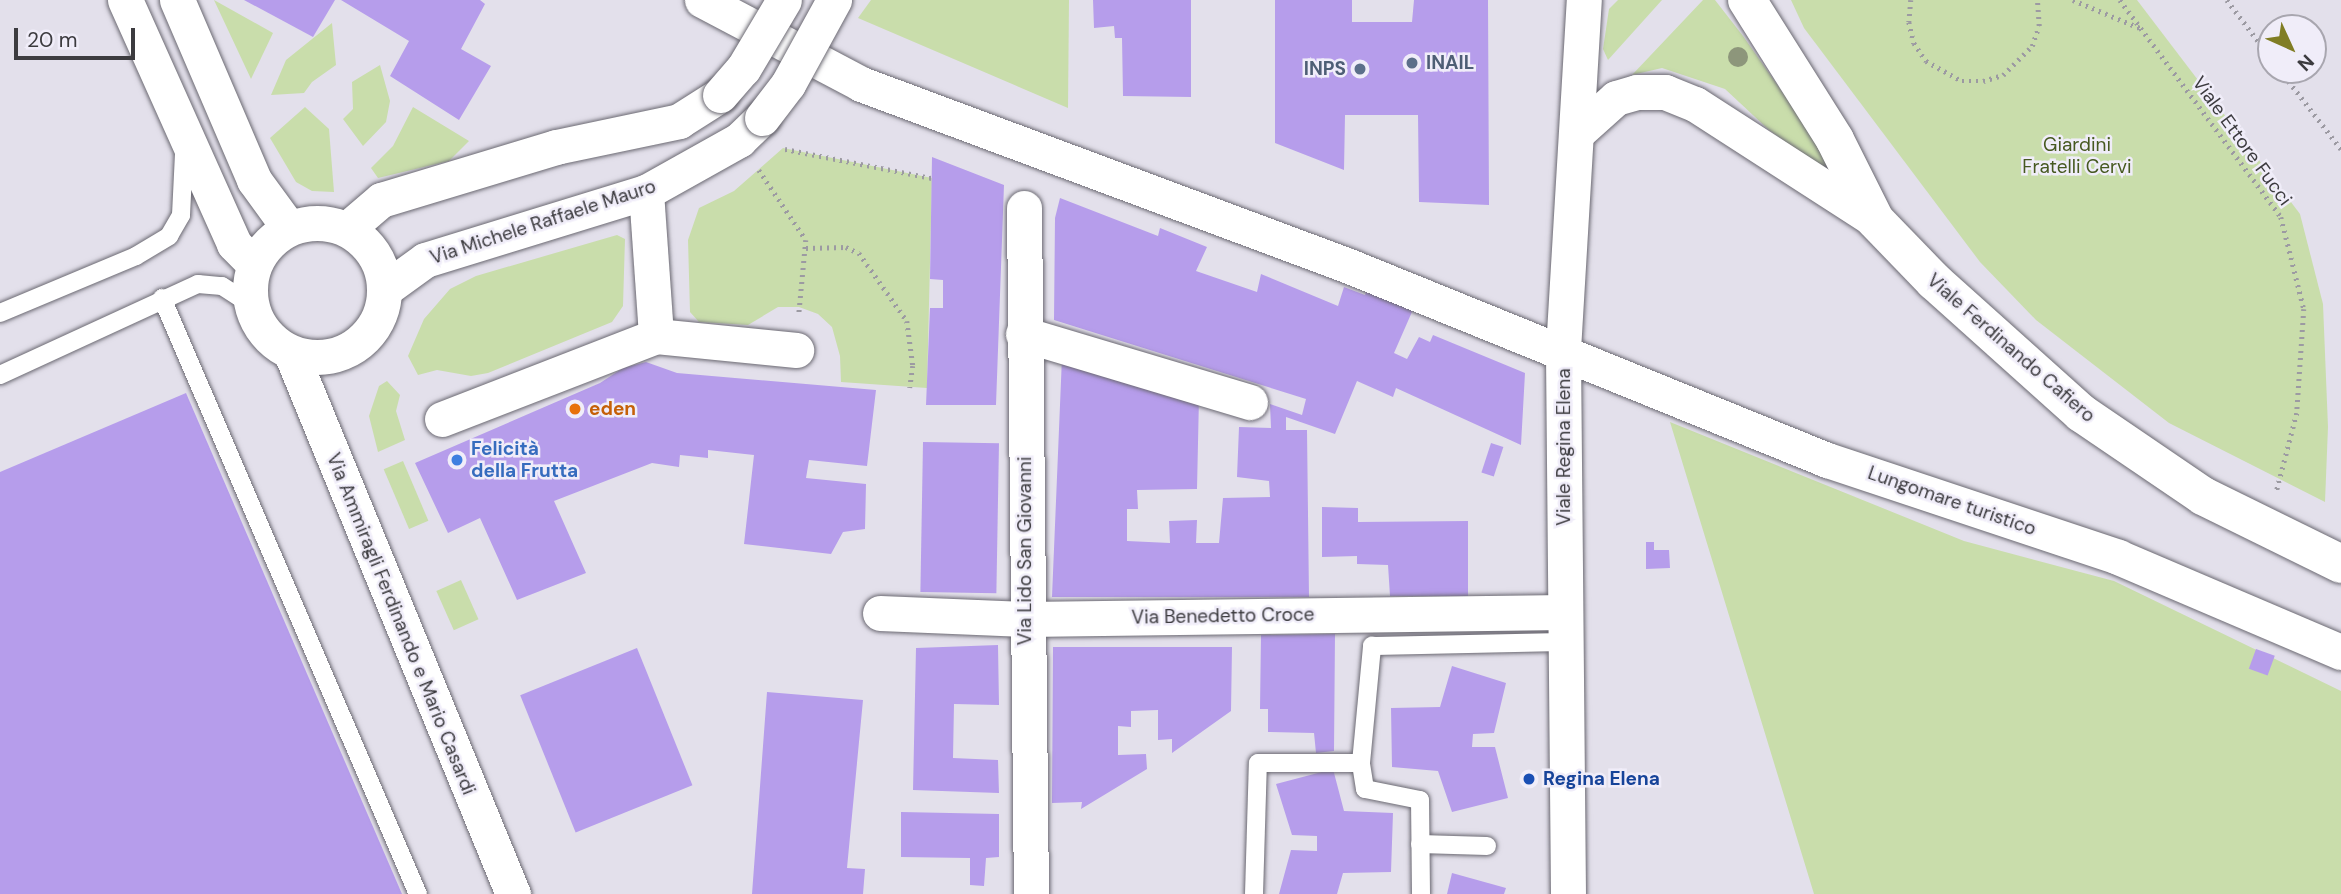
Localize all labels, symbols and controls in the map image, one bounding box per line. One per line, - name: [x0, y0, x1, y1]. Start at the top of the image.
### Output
- scale bar: [18, 14, 138, 58]
- north arrow: [2257, 14, 2327, 84]
- text: 20 m: [27, 26, 78, 54]
- text: N: [2292, 49, 2320, 77]
- place label: INAIL: [1426, 52, 1474, 74]
- marker: INAIL: [1404, 55, 1420, 71]
- place label: INPS: [1304, 58, 1346, 80]
- marker: INPS: [1352, 61, 1368, 77]
- street label: Viale Ettore Fucci: [2187, 72, 2297, 210]
- park label: Giardini Fratelli Cervi: [2022, 134, 2132, 178]
- street label: Via Michele Raffaele Mauro: [427, 175, 659, 269]
- street label: Viale Ferdinando Cafiero: [1922, 269, 2100, 427]
- street label: Viale Regina Elena: [1553, 368, 1575, 526]
- place label: eden: [589, 398, 636, 420]
- marker: eden: [567, 401, 583, 417]
- place label: Felicità della Frutta: [471, 438, 578, 482]
- street label: Via Ammiragli Ferdinando e Mario Casardi: [322, 450, 480, 798]
- marker: Felicità della Frutta: [449, 452, 465, 468]
- street label: Via Lido San Giovanni: [1014, 457, 1036, 645]
- street label: Lungomare turistico: [1865, 462, 2039, 540]
- street label: Via Benedetto Croce: [1131, 603, 1315, 629]
- place label: Regina Elena: [1543, 768, 1660, 790]
- marker: Regina Elena: [1521, 771, 1537, 787]

